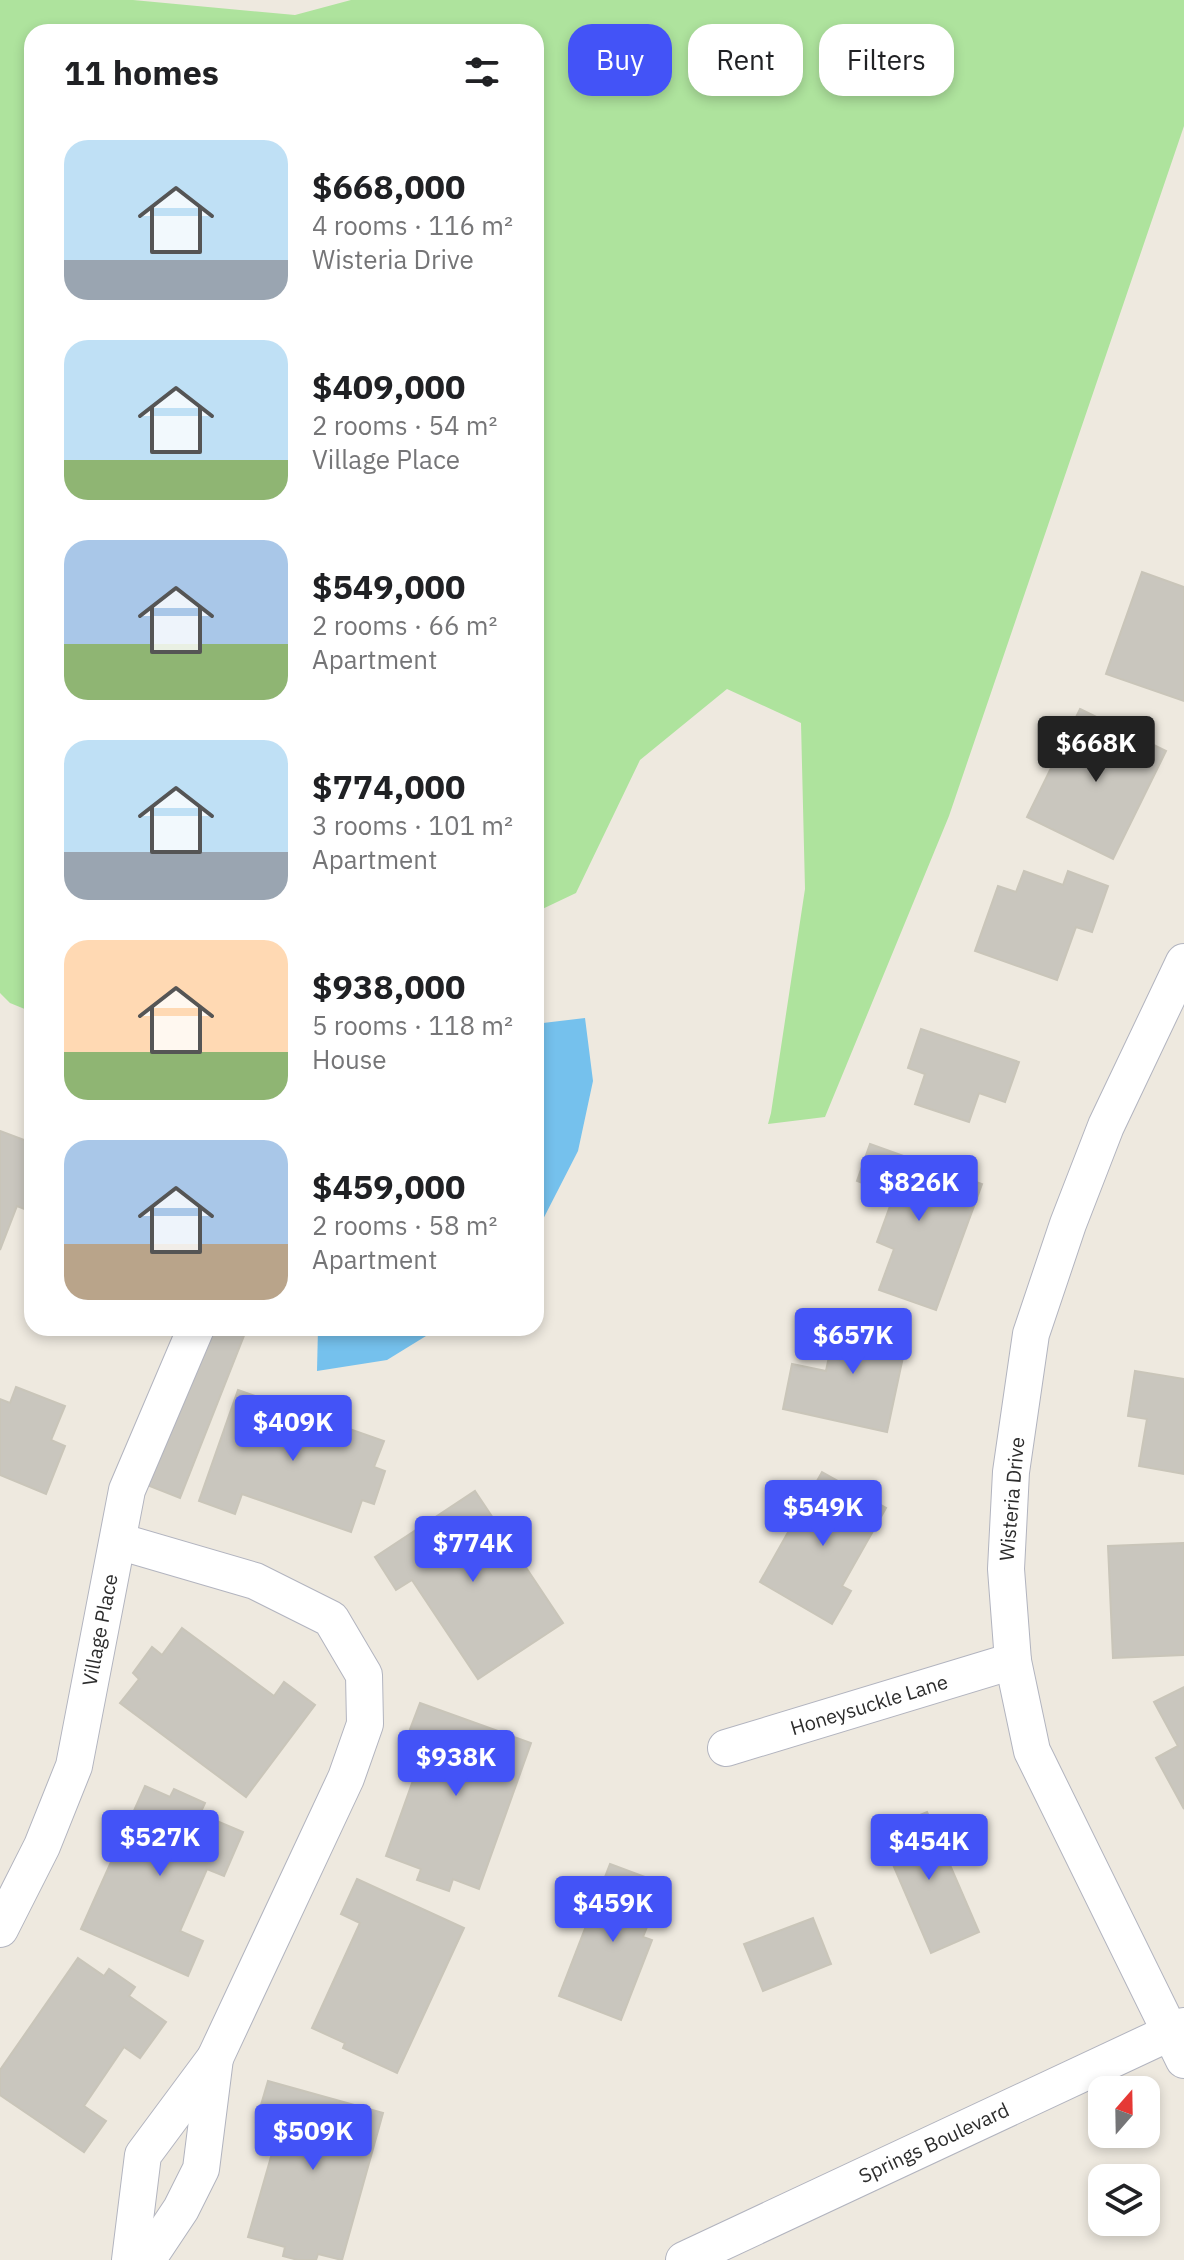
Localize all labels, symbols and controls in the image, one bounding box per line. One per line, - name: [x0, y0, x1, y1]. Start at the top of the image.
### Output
- chip: Buy: [568, 24, 672, 96]
- chip: Rent: [688, 24, 803, 96]
- chip: Filters: [819, 24, 954, 96]
- text: 11 homes: [64, 50, 219, 94]
- icon: filters: [460, 50, 504, 94]
- text: $668,000: [312, 164, 465, 208]
- icon: home: [128, 172, 224, 268]
- text: 4 rooms · 116 m²: [312, 208, 513, 242]
- text: Wisteria Drive: [312, 242, 474, 276]
- text: $409,000: [312, 364, 465, 408]
- icon: home: [128, 372, 224, 468]
- text: 2 rooms · 54 m²: [312, 408, 497, 442]
- text: Village Place: [312, 442, 460, 476]
- text: $549,000: [312, 564, 465, 608]
- icon: home: [128, 572, 224, 668]
- text: 2 rooms · 66 m²: [312, 608, 497, 642]
- text: Apartment: [312, 642, 437, 676]
- pin: $668K: [1040, 716, 1152, 784]
- text: $668K: [1056, 725, 1136, 759]
- text: $774,000: [312, 764, 465, 808]
- icon: home: [128, 772, 224, 868]
- text: 3 rooms · 101 m²: [312, 808, 513, 842]
- text: Apartment: [312, 842, 437, 876]
- text: $938,000: [312, 964, 465, 1008]
- icon: home: [128, 972, 224, 1068]
- text: 5 rooms · 118 m²: [312, 1008, 513, 1042]
- text: House: [312, 1042, 387, 1076]
- pin: $826K: [863, 1155, 975, 1223]
- text: $459,000: [312, 1164, 465, 1208]
- text: $826K: [879, 1164, 959, 1198]
- icon: home: [128, 1172, 224, 1268]
- text: 2 rooms · 58 m²: [312, 1208, 497, 1242]
- text: Apartment: [312, 1242, 437, 1276]
- pin: $657K: [797, 1308, 909, 1376]
- text: $657K: [813, 1317, 893, 1351]
- pin: $409K: [237, 1395, 349, 1463]
- text: $409K: [253, 1404, 333, 1438]
- street label: Wisteria Drive: [993, 1436, 1030, 1562]
- pin: $549K: [767, 1480, 879, 1548]
- text: $549K: [783, 1489, 863, 1523]
- pin: $774K: [417, 1516, 529, 1584]
- text: $774K: [433, 1525, 513, 1559]
- street label: Village Place: [75, 1571, 124, 1688]
- street label: Honeysuckle Lane: [787, 1668, 951, 1741]
- pin: $938K: [400, 1730, 512, 1798]
- text: $938K: [416, 1739, 496, 1773]
- pin: $527K: [104, 1810, 216, 1878]
- pin: $454K: [873, 1814, 985, 1882]
- text: $527K: [120, 1819, 200, 1853]
- text: $454K: [889, 1823, 969, 1857]
- pin: $459K: [557, 1876, 669, 1944]
- text: $459K: [573, 1885, 653, 1919]
- north arrow: [1088, 2076, 1160, 2148]
- map controls: [1088, 2076, 1160, 2236]
- street label: Springs Boulevard: [854, 2096, 1013, 2189]
- pin: $509K: [257, 2104, 369, 2172]
- text: $509K: [273, 2113, 353, 2147]
- button: layers: [1088, 2164, 1160, 2236]

